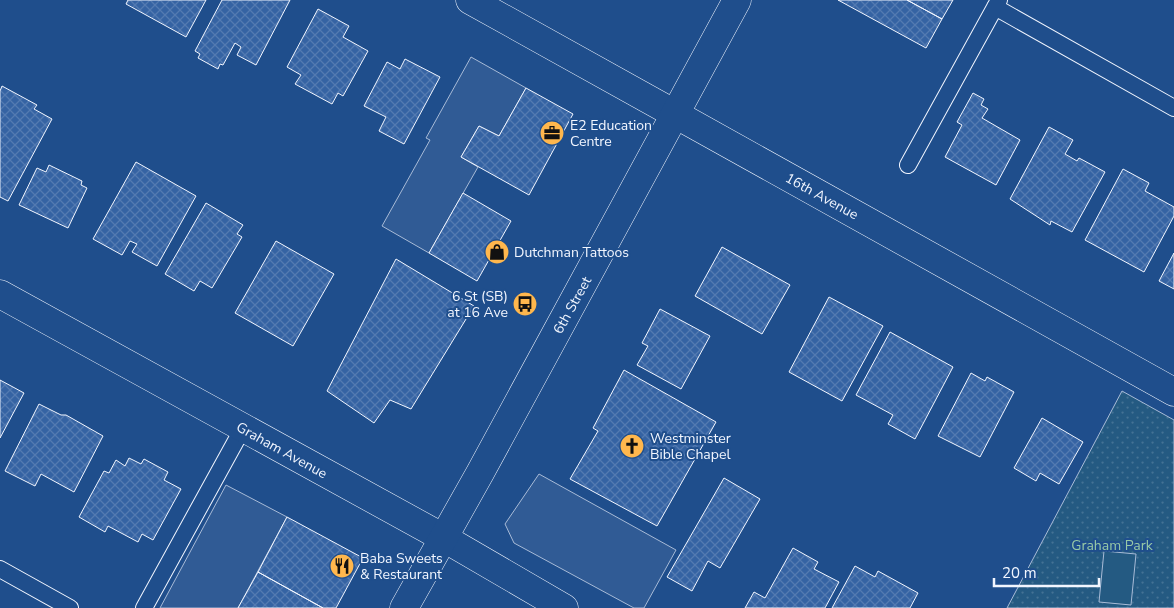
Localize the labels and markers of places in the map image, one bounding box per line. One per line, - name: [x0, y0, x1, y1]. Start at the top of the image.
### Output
- place label: E2 Education Centre: [570, 116, 652, 151]
- office icon: E2 Education Centre: [539, 120, 565, 146]
- shop icon: Dutchman Tattoos: [484, 239, 510, 265]
- place label: Dutchman Tattoos: [514, 243, 629, 262]
- place label: 6 St (SB) at 16 Ave: [447, 287, 508, 322]
- bus stop icon: 6 St (SB) at 16 Ave: [512, 291, 538, 317]
- place label: Westminster Bible Chapel: [650, 429, 731, 464]
- church icon: Westminster Bible Chapel: [619, 433, 645, 459]
- place label: Baba Sweets & Restaurant: [360, 549, 443, 584]
- restaurant icon: Baba Sweets & Restaurant: [329, 553, 355, 579]

